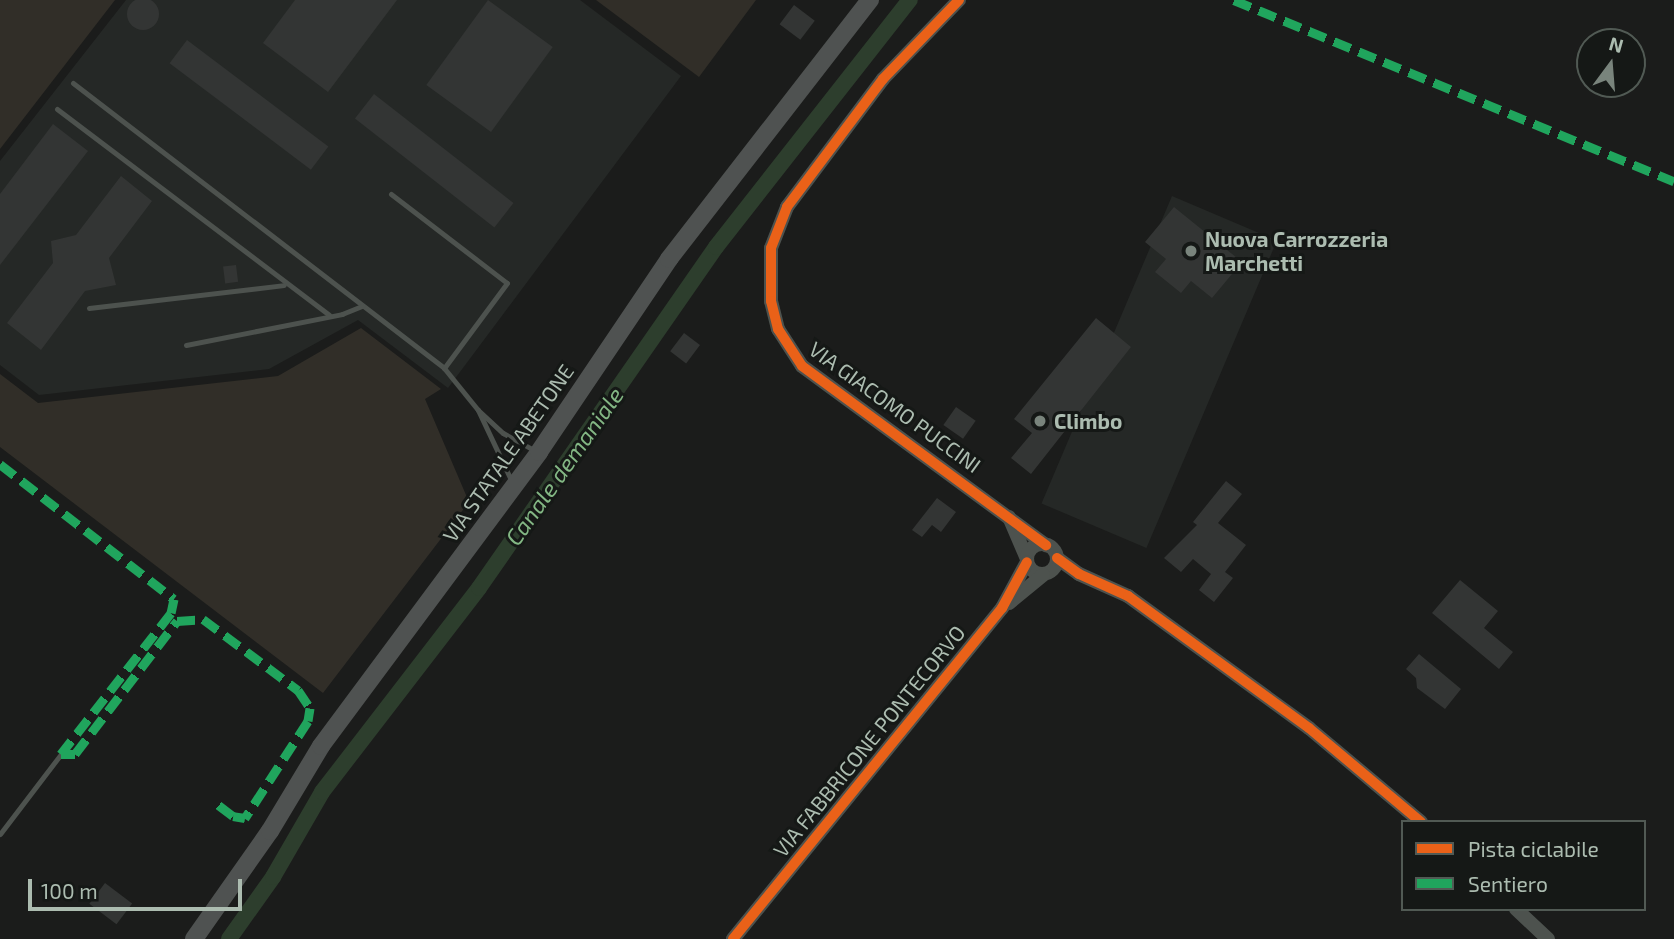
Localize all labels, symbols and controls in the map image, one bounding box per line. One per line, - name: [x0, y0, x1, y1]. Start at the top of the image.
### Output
- north arrow: [1576, 28, 1646, 98]
- text: N: [1607, 31, 1626, 57]
- place label: Nuova Carrozzeria Marchetti: [1205, 226, 1388, 276]
- marker: Nuova Carrozzeria Marchetti: [1183, 243, 1199, 259]
- street label: VIA GIACOMO PUCCINI: [804, 336, 986, 478]
- street label: VIA STATALE ABETONE: [437, 359, 579, 547]
- water label: Canale demaniale: [499, 382, 629, 550]
- place label: Climbo: [1054, 408, 1122, 434]
- marker: Climbo: [1032, 413, 1048, 429]
- street label: VIA FABBRICONE PONTECORVO: [768, 620, 970, 862]
- legend: [1401, 820, 1646, 911]
- text: Pista ciclabile: [1468, 836, 1599, 861]
- scale bar: [32, 866, 245, 910]
- text: Sentiero: [1468, 871, 1548, 896]
- text: 100 m: [41, 878, 98, 903]

